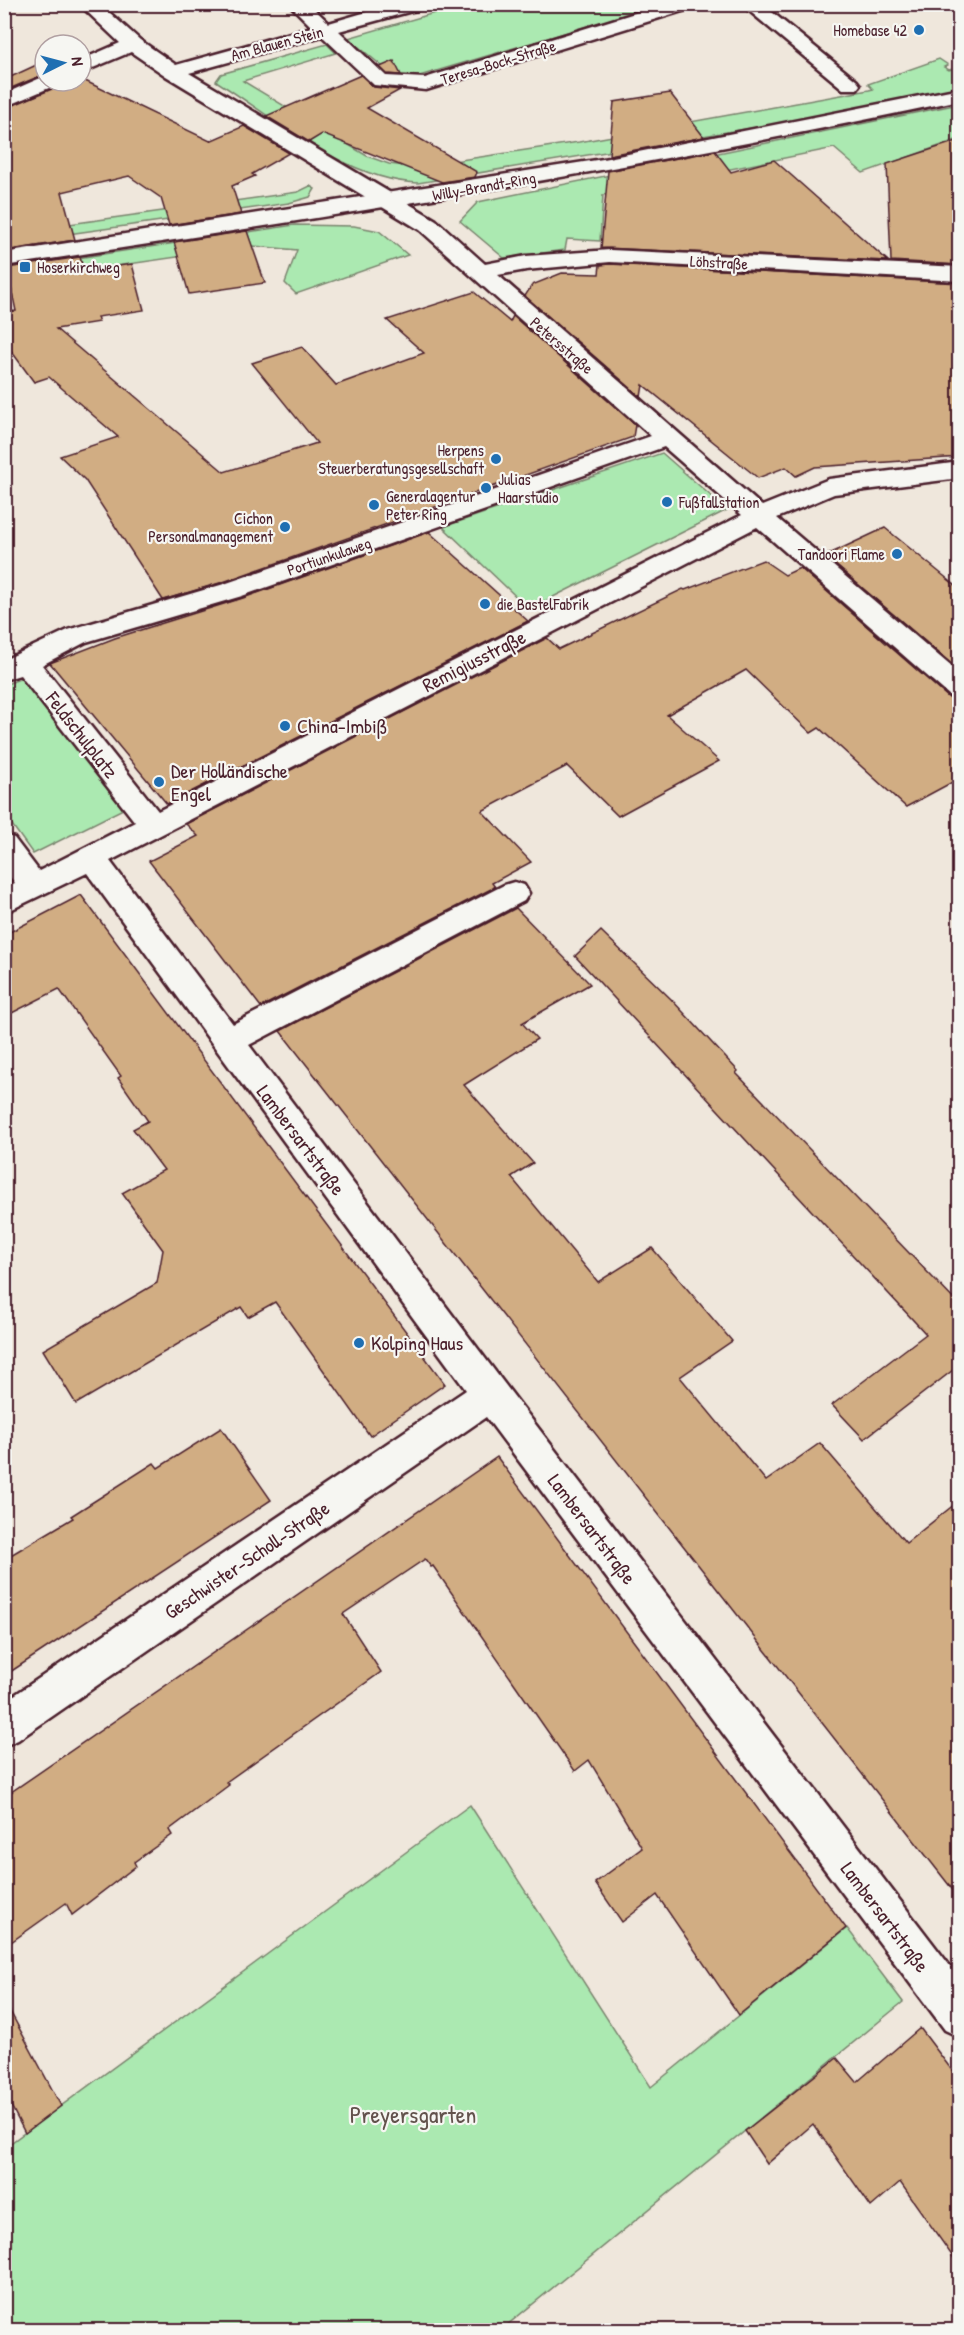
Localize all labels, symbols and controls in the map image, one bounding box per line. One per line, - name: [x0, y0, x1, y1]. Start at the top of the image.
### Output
- place label: Homebase 42: [833, 19, 908, 41]
- street label: Am Blauen Stein: [228, 20, 326, 66]
- marker: Homebase 42: [912, 23, 926, 37]
- north arrow: [33, 33, 93, 93]
- street label: Teresa-Bock-Straße: [438, 34, 559, 90]
- text: N: [67, 56, 89, 67]
- street label: Willy-Brandt-Ring: [431, 166, 537, 206]
- street label: Löhstraße: [689, 249, 749, 275]
- place label: Hoserkirchweg: [37, 256, 120, 278]
- marker: Hoserkirchweg: [18, 260, 32, 274]
- street label: Petersstraße: [526, 311, 599, 379]
- place label: Herpens Steuerberatungsgesellschaft: [319, 439, 484, 479]
- marker: Herpens Steuerberatungsgesellschaft: [489, 452, 503, 466]
- place label: Julias Haarstudio: [498, 468, 559, 508]
- marker: Julias Haarstudio: [479, 481, 493, 495]
- place label: Generalagentur Peter Ring: [386, 485, 475, 525]
- place label: Fußfallstation: [678, 491, 759, 513]
- marker: Fußfallstation: [660, 495, 674, 509]
- marker: Generalagentur Peter Ring: [367, 498, 381, 512]
- place label: Cichon Personalmanagement: [148, 507, 273, 547]
- marker: Cichon Personalmanagement: [278, 520, 292, 534]
- street label: Portiunkulaweg: [284, 531, 374, 581]
- place label: Tandoori Flame: [798, 543, 886, 565]
- marker: Tandoori Flame: [890, 547, 904, 561]
- place label: die BastelFabrik: [497, 593, 589, 615]
- marker: die BastelFabrik: [478, 597, 492, 611]
- street label: Remigiusstraße: [417, 623, 530, 698]
- street label: Feldschulplatz: [39, 685, 125, 784]
- place label: China-Imbiß: [297, 712, 387, 739]
- marker: China-Imbiß: [278, 719, 292, 733]
- place label: Der Holländische Engel: [171, 757, 288, 807]
- marker: Der Holländische Engel: [152, 775, 166, 789]
- street label: Lambersartstraße: [251, 1079, 352, 1200]
- place label: Kolping Haus: [371, 1329, 464, 1356]
- marker: Kolping Haus: [352, 1336, 366, 1350]
- street label: Lambersartstraße: [542, 1468, 643, 1589]
- street label: Geschwister-Scholl-Straße: [159, 1494, 335, 1625]
- street label: Lambersartstraße: [835, 1856, 936, 1977]
- park label: Preyersgarten: [350, 2098, 476, 2130]

